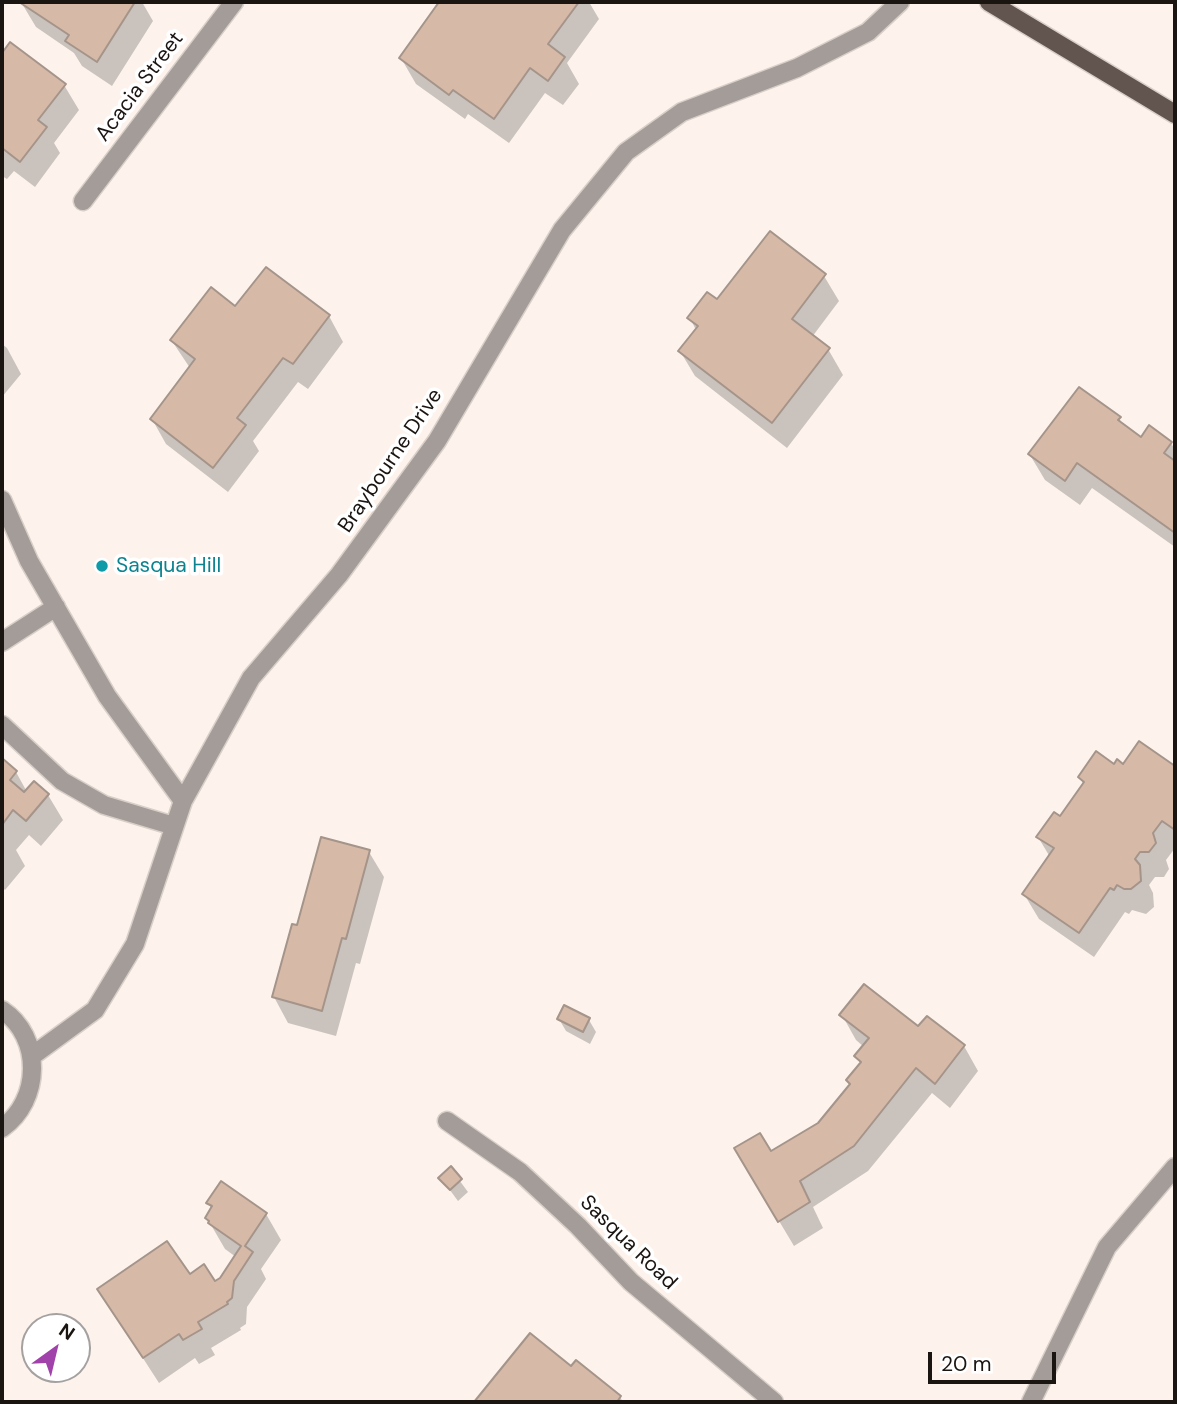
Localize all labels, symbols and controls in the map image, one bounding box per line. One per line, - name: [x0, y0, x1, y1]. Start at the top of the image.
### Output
- street label: Acacia Street: [91, 27, 189, 147]
- street label: Braybourne Drive: [334, 384, 448, 538]
- place label: Sasqua Hill: [116, 553, 221, 579]
- marker: Sasqua Hill: [94, 558, 110, 574]
- street label: Sasqua Road: [574, 1190, 682, 1296]
- north arrow: [21, 1313, 91, 1383]
- text: N: [54, 1318, 80, 1346]
- scale bar: [932, 1338, 1060, 1382]
- text: 20 m: [941, 1350, 992, 1378]

